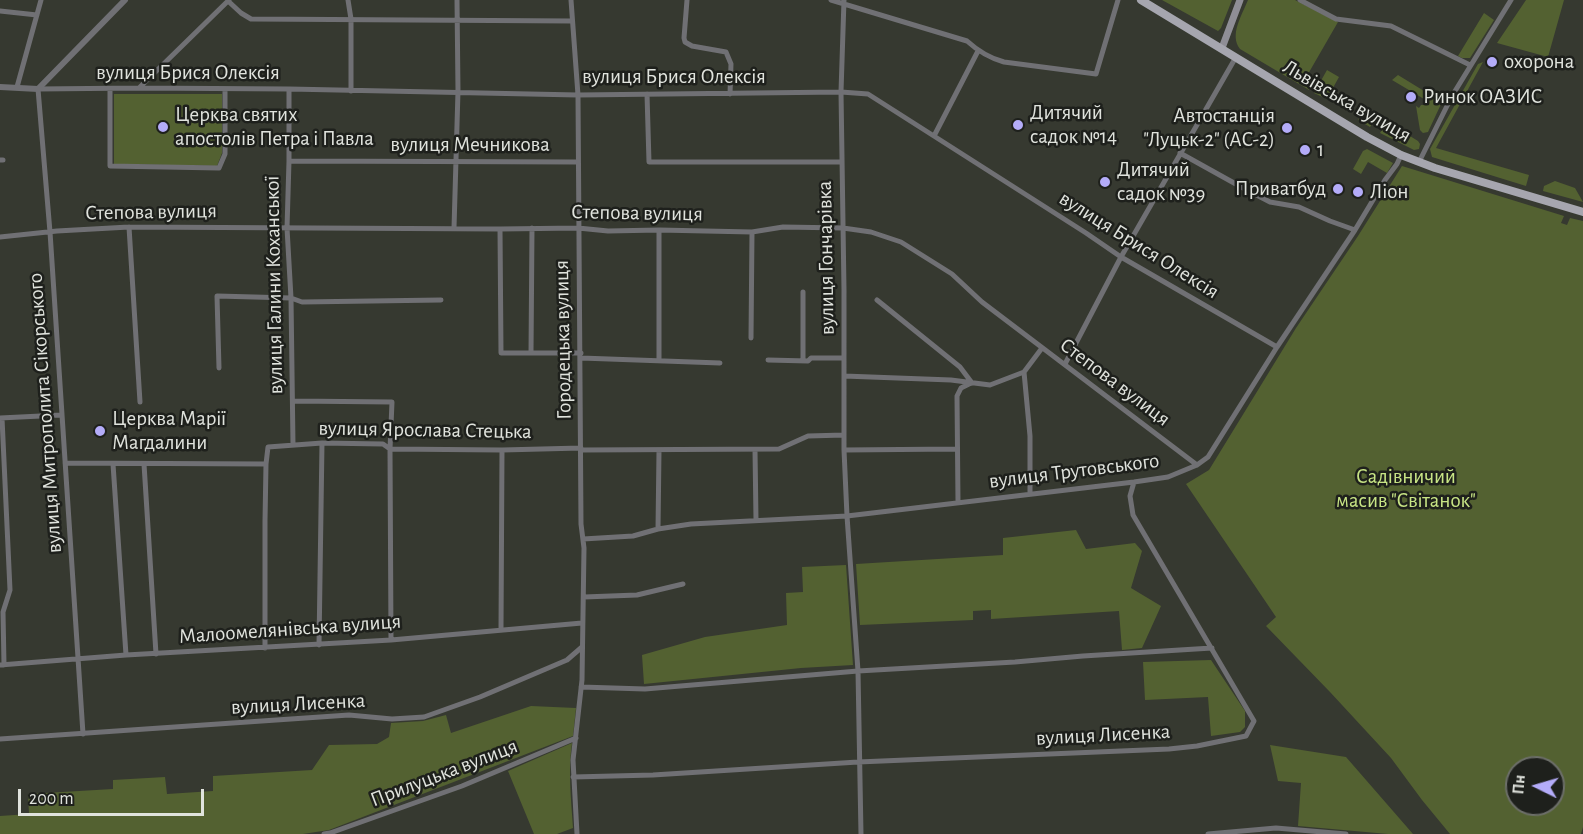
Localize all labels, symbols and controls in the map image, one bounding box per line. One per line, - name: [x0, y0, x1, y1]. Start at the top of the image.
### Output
- place label: охорона: [1504, 49, 1574, 75]
- street label: Львівська вулиця: [1278, 54, 1416, 148]
- marker: охорона: [1485, 55, 1499, 69]
- street label: вулиця Брися Олексія: [96, 60, 280, 86]
- street label: вулиця Брися Олексія: [582, 64, 766, 90]
- place label: Ринок ОАЗИС: [1423, 84, 1542, 110]
- marker: Ринок ОАЗИС: [1404, 90, 1418, 104]
- place label: Дитячий садок №14: [1030, 100, 1117, 150]
- place label: Церква святих апостолів Петра і Павла: [175, 102, 374, 152]
- place label: Автостанція "Луцьк-2" (АС-2): [1143, 103, 1275, 153]
- marker: Дитячий садок №14: [1011, 118, 1025, 132]
- marker: Церква святих апостолів Петра і Павла: [156, 120, 170, 134]
- marker: Автостанція "Луцьк-2" (АС-2): [1280, 121, 1294, 135]
- street label: вулиця Мечникова: [390, 132, 550, 158]
- place label: 1: [1317, 137, 1324, 163]
- marker: 1: [1298, 143, 1312, 157]
- place label: Дитячий садок №39: [1117, 157, 1205, 207]
- marker: Дитячий садок №39: [1098, 175, 1112, 189]
- street label: вулиця Галини Коханської: [259, 176, 289, 394]
- place label: Приватбуд: [1235, 176, 1326, 202]
- place label: Ліон: [1370, 179, 1409, 205]
- street label: вулиця Гончарівка: [812, 181, 840, 335]
- marker: Приватбуд: [1331, 182, 1345, 196]
- marker: Ліон: [1351, 185, 1365, 199]
- street label: вулиця Брися Олексія: [1054, 186, 1224, 304]
- street label: Степова вулиця: [85, 198, 217, 226]
- street label: Степова вулиця: [571, 199, 703, 227]
- street label: Городецька вулиця: [549, 260, 577, 420]
- street label: вулиця Митрополита Сікорського: [23, 272, 67, 554]
- street label: Степова вулиця: [1055, 332, 1175, 432]
- place label: Церква Марії Магдалини: [112, 406, 226, 456]
- street label: вулиця Ярослава Стецька: [318, 416, 532, 444]
- marker: Церква Марії Магдалини: [93, 424, 107, 438]
- street label: вулиця Трутовського: [987, 448, 1161, 494]
- park label: Садівничий масив "Світанок": [1336, 464, 1476, 514]
- street label: Малоомелянівська вулиця: [178, 609, 402, 649]
- street label: вулиця Лисенка: [230, 688, 366, 720]
- street label: вулиця Лисенка: [1035, 719, 1171, 751]
- street label: Прилуцька вулиця: [367, 733, 521, 813]
- north arrow: [1505, 756, 1565, 816]
- text: Пн: [1510, 774, 1528, 795]
- scale bar: [21, 777, 207, 815]
- text: 200 m: [29, 790, 74, 808]

